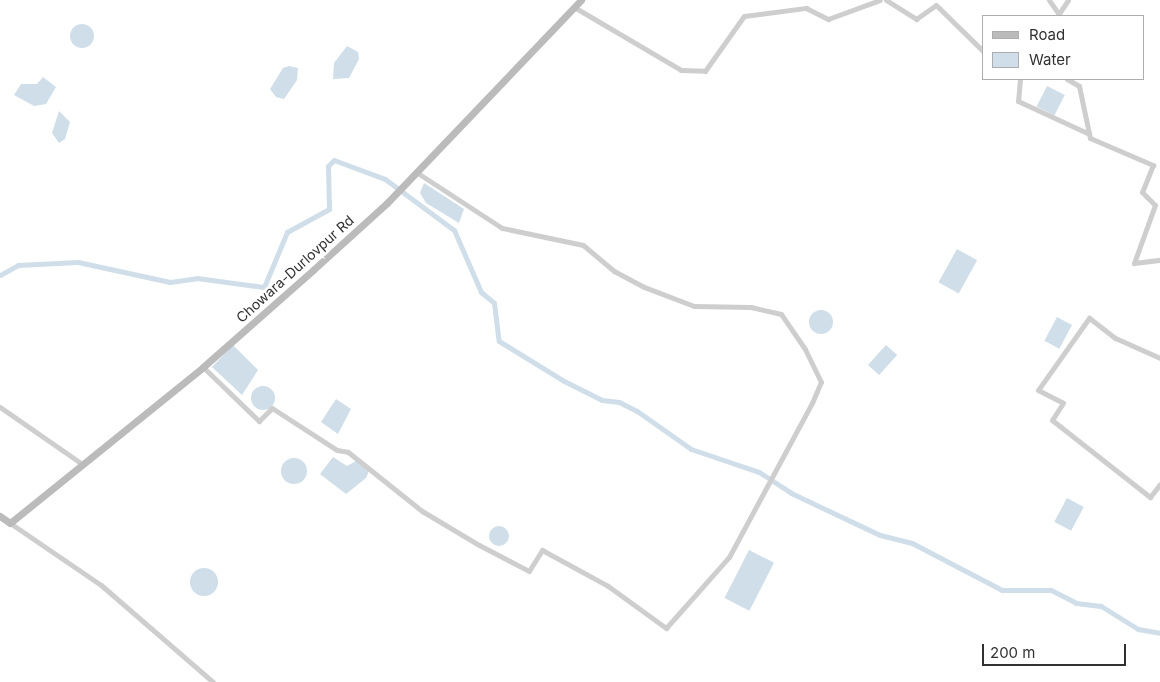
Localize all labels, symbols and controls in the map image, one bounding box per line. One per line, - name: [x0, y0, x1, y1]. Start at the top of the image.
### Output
- legend: [982, 15, 1145, 80]
- text: Road: [1029, 25, 1065, 44]
- text: Water: [1029, 50, 1071, 69]
- street label: Chowara-Durlovpur Rd: [233, 212, 357, 326]
- scale bar: [985, 634, 1129, 666]
- text: 200 m: [990, 643, 1035, 662]

